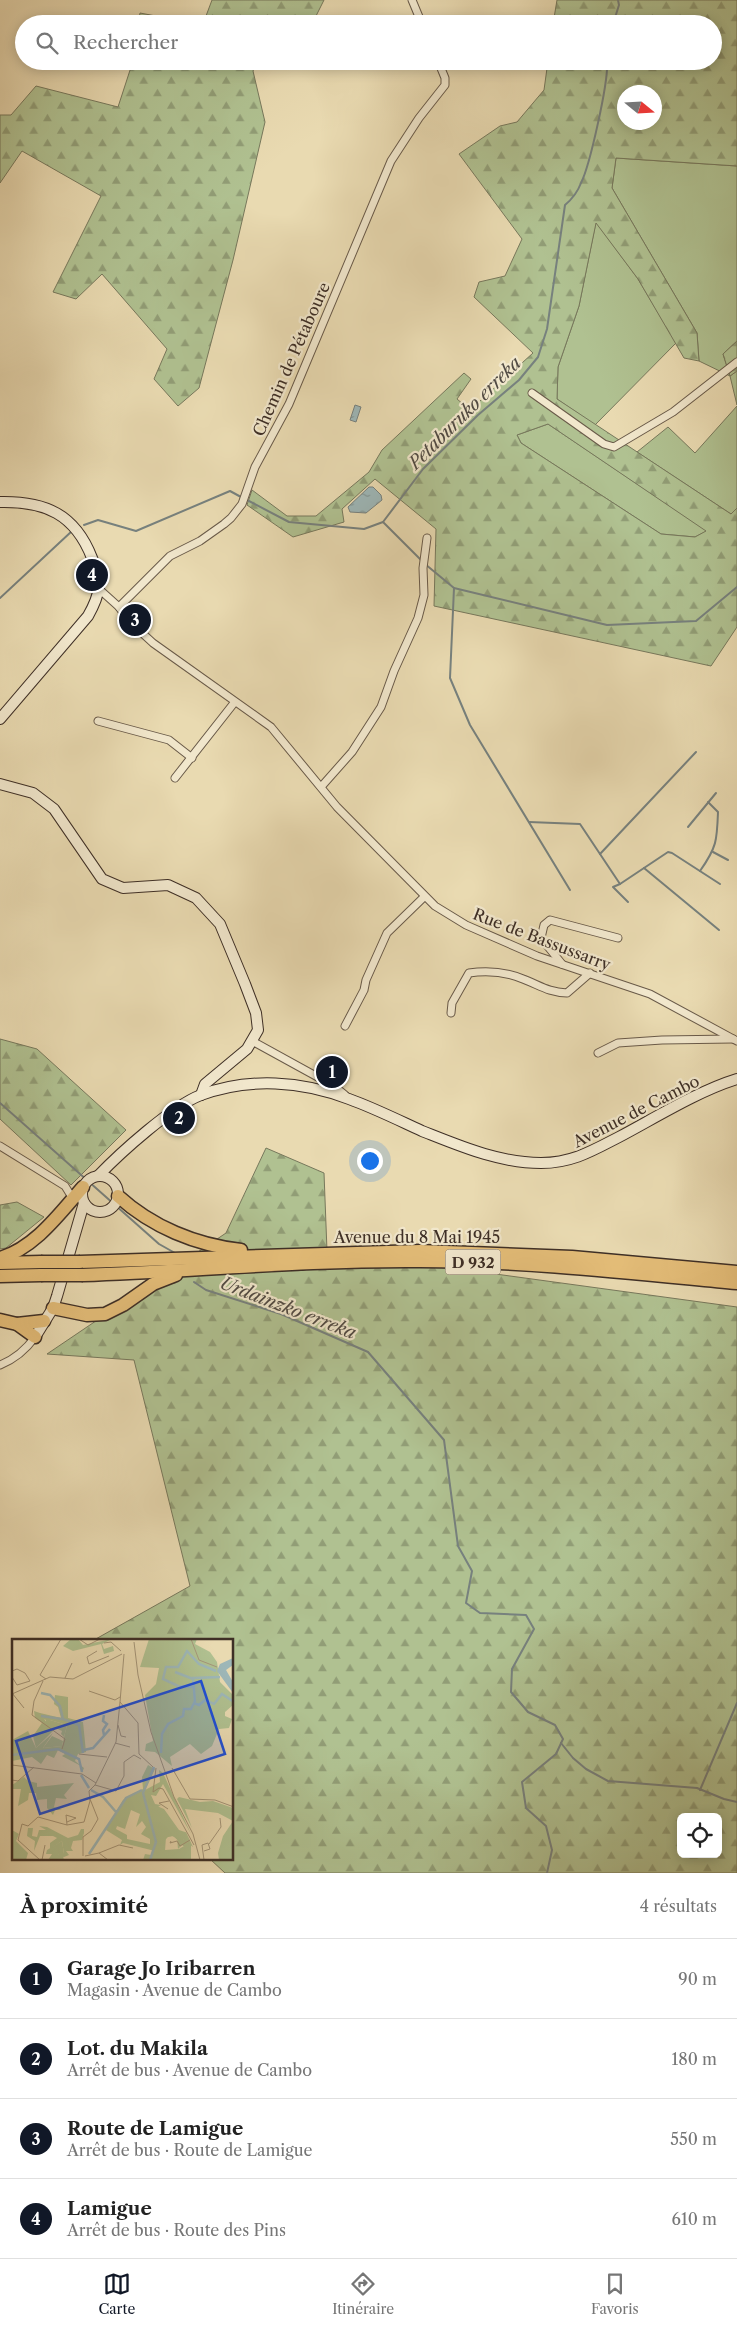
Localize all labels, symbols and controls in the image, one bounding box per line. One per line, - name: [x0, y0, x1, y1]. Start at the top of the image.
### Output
- search box: [15, 15, 722, 70]
- icon: search: [33, 29, 61, 57]
- text: Rechercher: [73, 31, 178, 54]
- north arrow: [617, 85, 662, 130]
- street label: Chemin de Pétaboure: [248, 279, 334, 439]
- water label: Petaburuko erreka: [403, 352, 526, 475]
- pin: 4: [76, 556, 108, 594]
- pin: 3: [119, 601, 151, 639]
- street label: Rue de Bassussarry: [470, 904, 615, 975]
- pin: 1: [316, 1053, 348, 1091]
- street label: Avenue de Cambo: [569, 1070, 703, 1152]
- pin: 2: [163, 1099, 195, 1137]
- your location: [357, 1148, 383, 1174]
- street label: Avenue du 8 Mai 1945: [333, 1227, 500, 1247]
- road number: D 932: [446, 1250, 500, 1274]
- water label: Urdainzko erreka: [217, 1272, 359, 1344]
- inset map: [12, 1639, 234, 1860]
- map controls: [677, 1813, 722, 1858]
- button: locate: [677, 1813, 722, 1858]
- text: À proximité: [20, 1893, 148, 1918]
- text: 4 résultats: [640, 1896, 717, 1916]
- text: Garage Jo Iribarren: [67, 1957, 255, 1980]
- text: 1: [32, 1969, 40, 1989]
- text: 90 m: [678, 1969, 717, 1989]
- text: Magasin · Avenue de Cambo: [67, 1980, 282, 2000]
- text: Lot. du Makila: [67, 2037, 208, 2060]
- text: 2: [31, 2049, 41, 2069]
- text: 180 m: [671, 2049, 717, 2069]
- text: Arrêt de bus · Avenue de Cambo: [67, 2060, 312, 2080]
- text: Route de Lamigue: [67, 2117, 243, 2140]
- text: 3: [31, 2129, 41, 2149]
- text: 550 m: [670, 2129, 717, 2149]
- text: Arrêt de bus · Route de Lamigue: [67, 2140, 313, 2160]
- text: Lamigue: [67, 2197, 152, 2220]
- text: 4: [31, 2209, 41, 2229]
- text: 610 m: [672, 2209, 717, 2229]
- text: Arrêt de bus · Route des Pins: [67, 2220, 286, 2240]
- tab: Carte: [98, 2270, 135, 2318]
- tab: Itinéraire: [332, 2270, 394, 2318]
- tab: Favoris: [591, 2270, 639, 2318]

